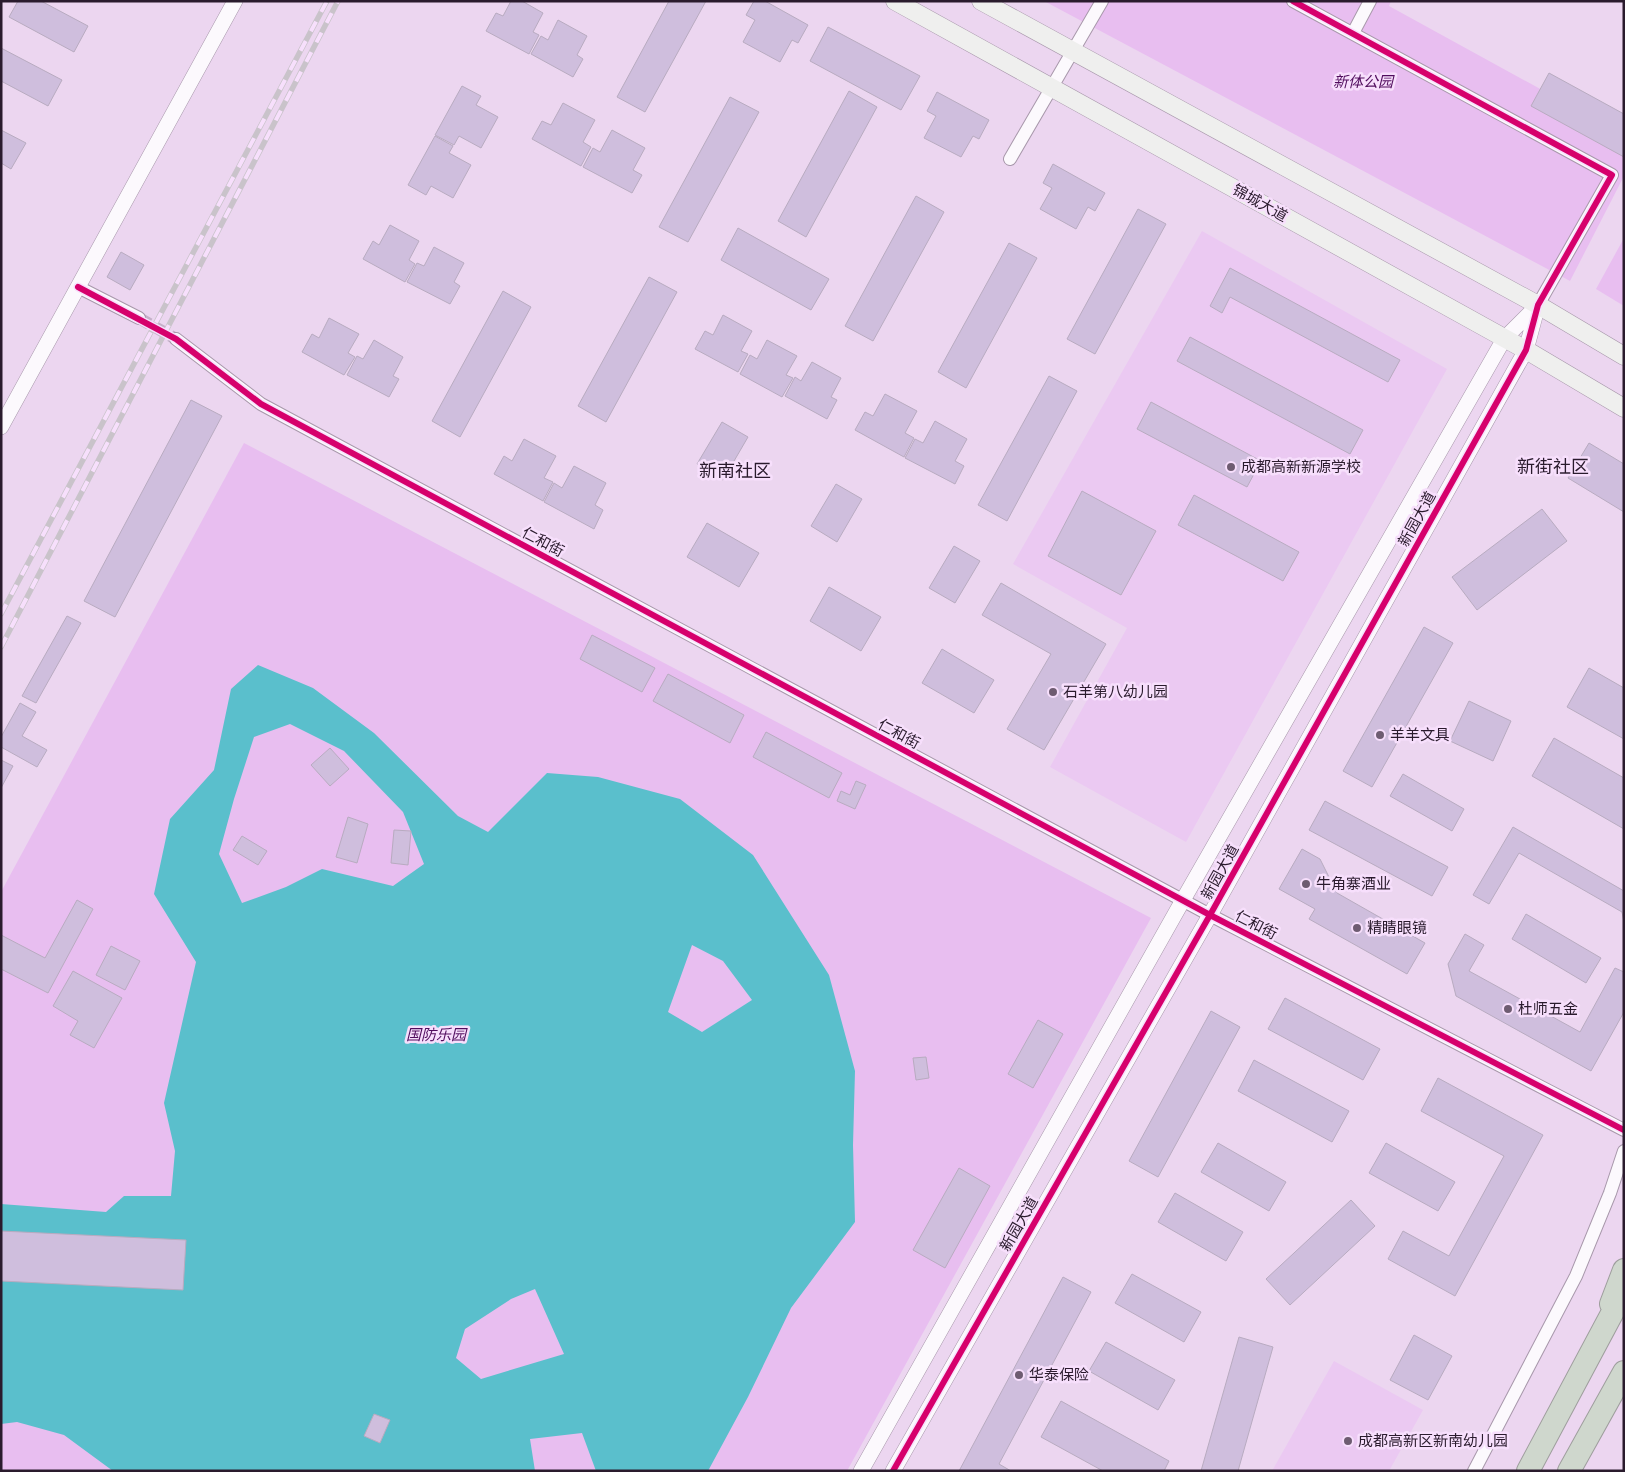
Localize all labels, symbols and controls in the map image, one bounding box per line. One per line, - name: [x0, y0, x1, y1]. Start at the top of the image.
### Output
- park label: 新体公园: [1333, 72, 1395, 91]
- street label: 锦城大道: [1229, 180, 1291, 225]
- district label: 新街社区: [1517, 456, 1589, 478]
- place label: 成都高新新源学校: [1241, 457, 1361, 476]
- district label: 新南社区: [699, 460, 771, 482]
- marker: 成都高新新源学校: [1225, 461, 1237, 473]
- street label: 新园大道: [1394, 488, 1439, 550]
- street label: 仁和街: [519, 523, 568, 561]
- place label: 石羊第八幼儿园: [1063, 682, 1168, 701]
- marker: 石羊第八幼儿园: [1047, 686, 1059, 698]
- street label: 仁和街: [875, 715, 924, 753]
- place label: 羊羊文具: [1390, 725, 1450, 744]
- marker: 羊羊文具: [1374, 729, 1386, 741]
- street label: 新园大道: [1197, 841, 1242, 903]
- place label: 牛角寨酒业: [1316, 874, 1391, 893]
- marker: 牛角寨酒业: [1300, 878, 1312, 890]
- street label: 仁和街: [1232, 906, 1281, 943]
- place label: 精睛眼镜: [1367, 918, 1427, 937]
- marker: 精睛眼镜: [1351, 922, 1363, 934]
- place label: 杜师五金: [1518, 999, 1578, 1018]
- marker: 杜师五金: [1502, 1003, 1514, 1015]
- park label: 国防乐园: [406, 1025, 468, 1044]
- street label: 新园大道: [995, 1193, 1042, 1254]
- place label: 华泰保险: [1029, 1365, 1089, 1384]
- marker: 华泰保险: [1013, 1369, 1025, 1381]
- place label: 成都高新区新南幼儿园: [1358, 1431, 1508, 1450]
- marker: 成都高新区新南幼儿园: [1342, 1435, 1354, 1447]

